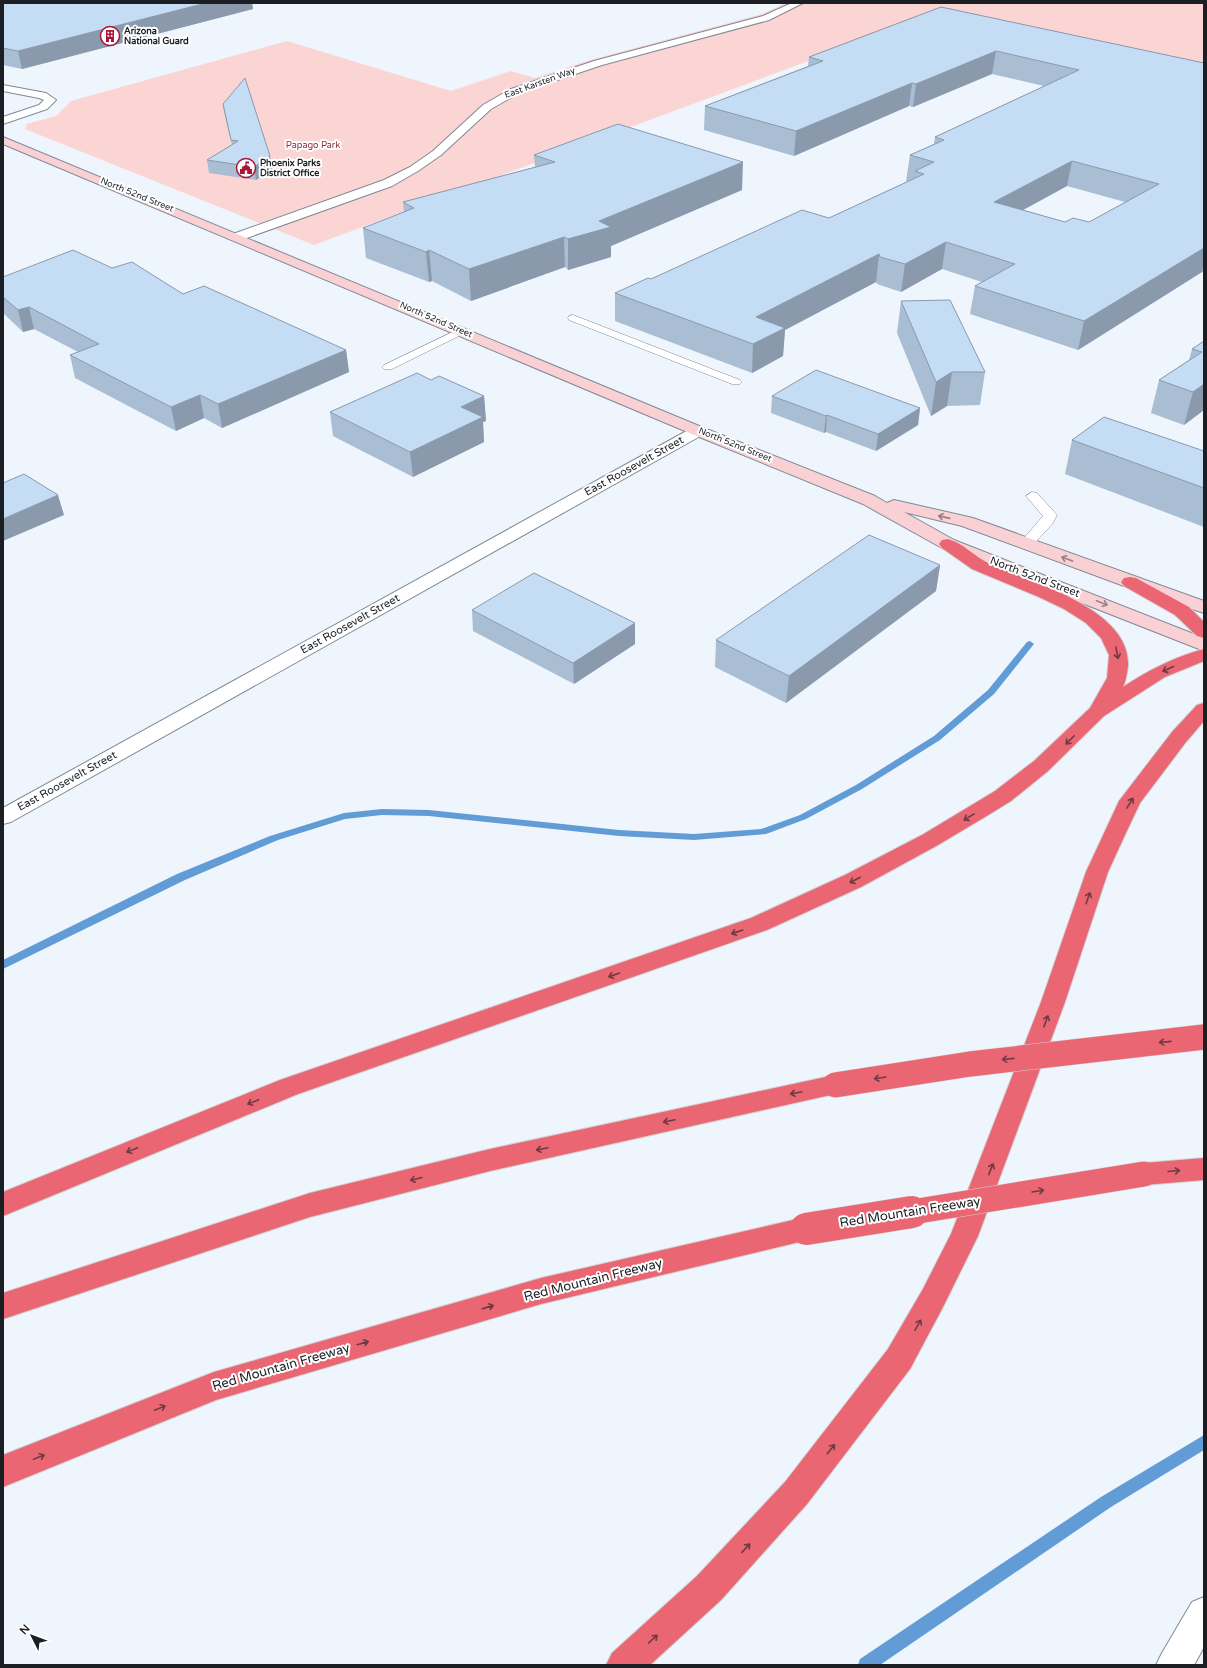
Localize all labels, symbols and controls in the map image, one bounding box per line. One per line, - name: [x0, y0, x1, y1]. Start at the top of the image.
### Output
- building icon: Arizona National Guard: [99, 25, 121, 47]
- place label: Arizona National Guard: [124, 26, 189, 47]
- street label: East Karsten Way: [503, 65, 577, 101]
- park label: Papago Park: [286, 140, 340, 151]
- public building icon: Phoenix Parks District Office: [235, 157, 257, 179]
- place label: Phoenix Parks District Office: [260, 158, 321, 179]
- street label: North 52nd Street: [99, 175, 176, 215]
- street label: North 52nd Street: [398, 300, 474, 340]
- street label: North 52nd Street: [697, 425, 774, 465]
- street label: East Roosevelt Street: [582, 433, 686, 499]
- one-way arrow: [938, 512, 951, 520]
- street label: North 52nd Street: [988, 554, 1082, 600]
- one-way arrow: [1060, 555, 1073, 562]
- street label: East Roosevelt Street: [298, 591, 402, 657]
- one-way arrow: [1096, 600, 1108, 608]
- one-way arrow: [1113, 646, 1121, 659]
- one-way arrow: [1162, 666, 1174, 673]
- one-way arrow: [1065, 735, 1074, 745]
- street label: East Roosevelt Street: [15, 748, 119, 814]
- one-way arrow: [1127, 797, 1135, 809]
- one-way arrow: [963, 813, 975, 821]
- one-way arrow: [850, 876, 862, 884]
- one-way arrow: [1085, 892, 1092, 905]
- one-way arrow: [730, 929, 743, 936]
- one-way arrow: [607, 972, 620, 979]
- one-way arrow: [1043, 1016, 1051, 1028]
- one-way arrow: [1159, 1038, 1172, 1046]
- one-way arrow: [1002, 1056, 1015, 1063]
- one-way arrow: [873, 1074, 886, 1082]
- one-way arrow: [790, 1089, 803, 1097]
- one-way arrow: [247, 1098, 259, 1106]
- one-way arrow: [663, 1117, 676, 1125]
- one-way arrow: [536, 1145, 549, 1153]
- one-way arrow: [126, 1147, 138, 1155]
- one-way arrow: [987, 1164, 995, 1176]
- one-way arrow: [1167, 1168, 1180, 1175]
- one-way arrow: [410, 1175, 423, 1183]
- one-way arrow: [1031, 1187, 1044, 1195]
- street label: Red Mountain Freeway: [838, 1193, 982, 1231]
- street label: Red Mountain Freeway: [522, 1255, 664, 1305]
- one-way arrow: [481, 1303, 494, 1310]
- one-way arrow: [915, 1319, 923, 1331]
- one-way arrow: [357, 1339, 370, 1346]
- street label: Red Mountain Freeway: [210, 1340, 352, 1394]
- one-way arrow: [153, 1404, 165, 1412]
- one-way arrow: [826, 1444, 835, 1455]
- one-way arrow: [33, 1452, 45, 1460]
- one-way arrow: [741, 1543, 751, 1553]
- north arrow: [12, 1616, 52, 1656]
- text: N: [17, 1622, 33, 1637]
- one-way arrow: [648, 1634, 658, 1643]

